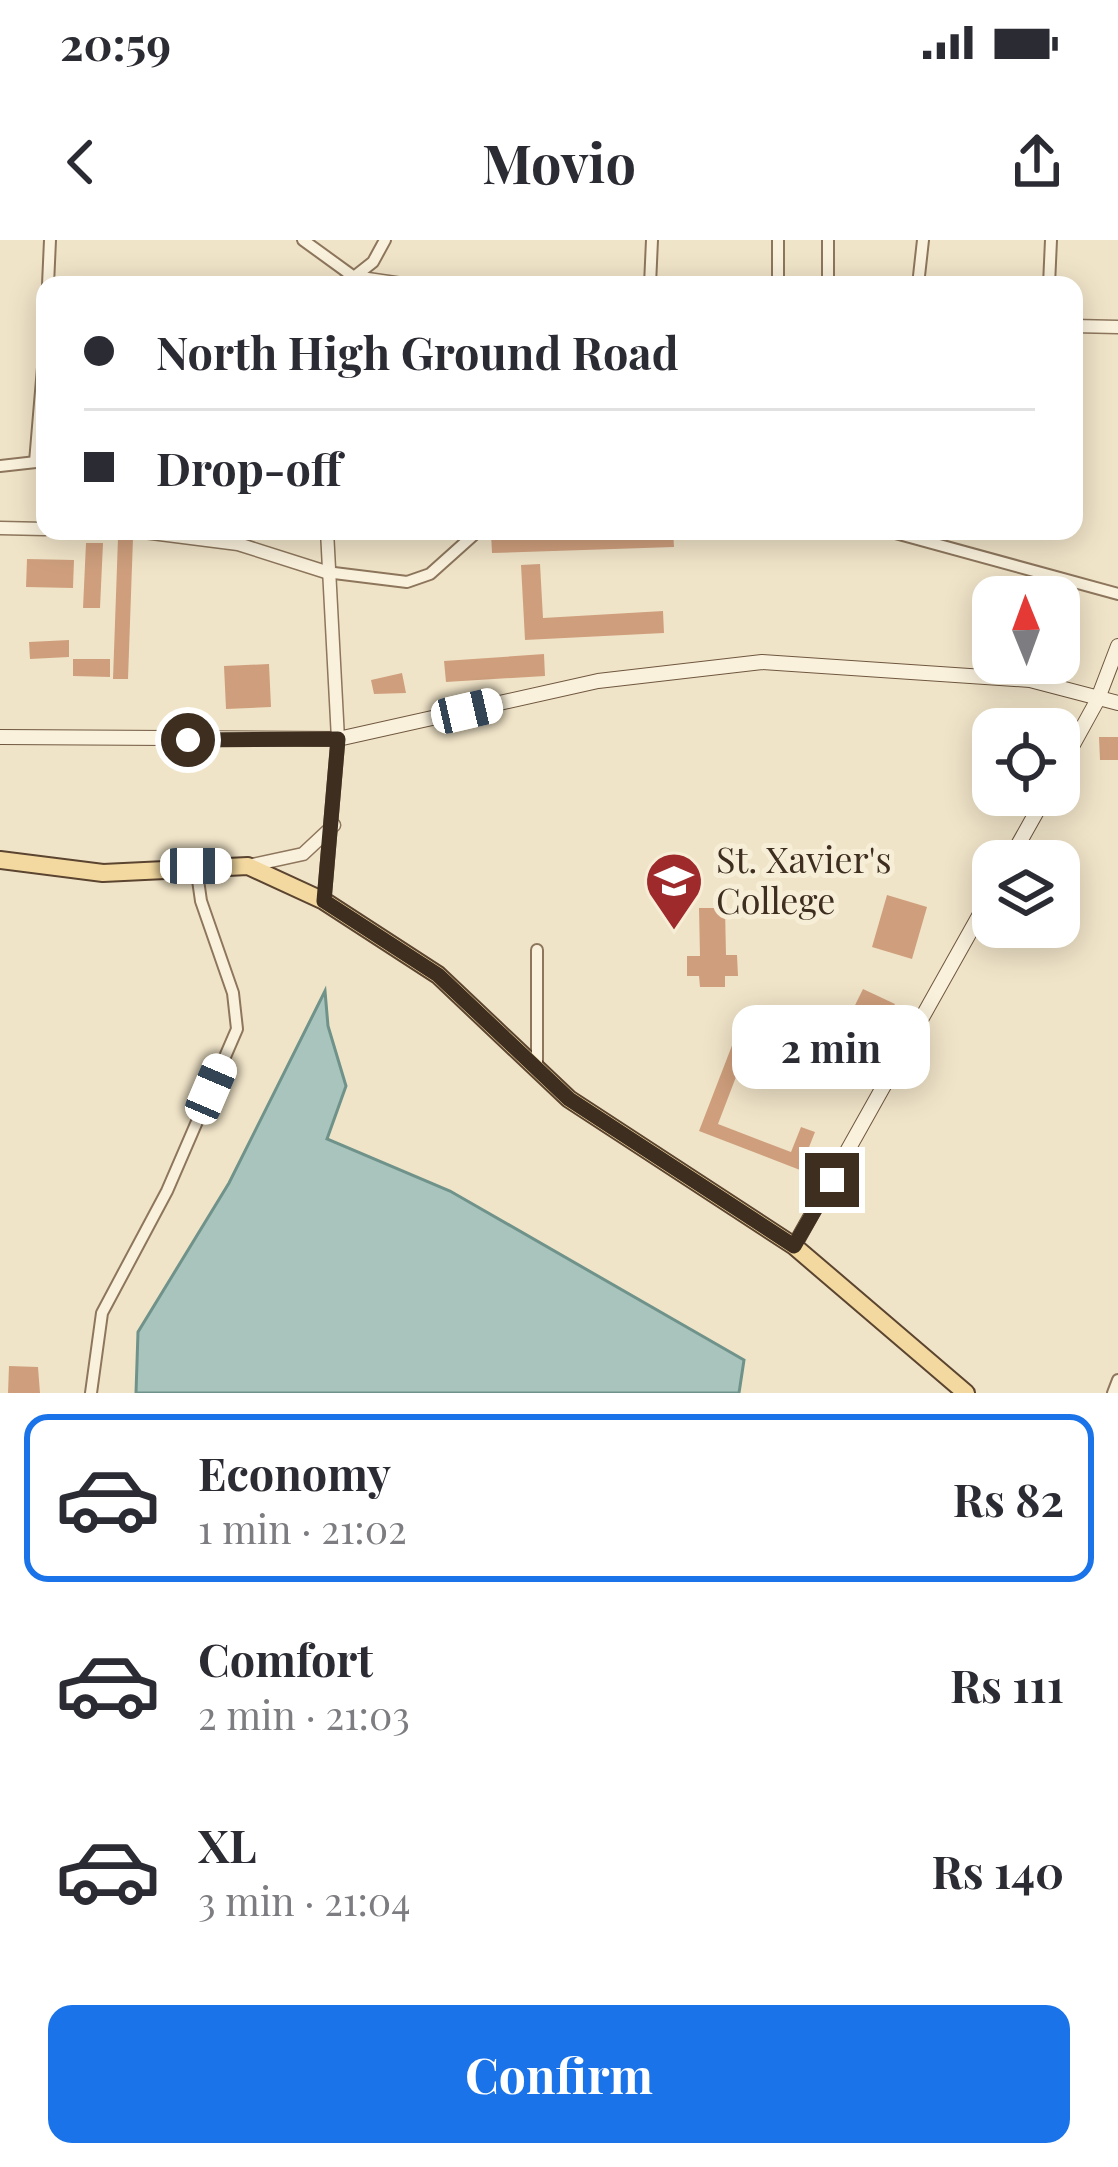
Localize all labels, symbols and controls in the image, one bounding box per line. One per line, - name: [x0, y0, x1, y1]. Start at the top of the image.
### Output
- text: 20:59: [60, 12, 171, 72]
- text: Movio: [482, 126, 636, 198]
- icon: back: [48, 129, 114, 195]
- icon: share: [1004, 129, 1070, 195]
- text: North High Ground Road: [156, 321, 679, 381]
- text: Drop-off: [156, 437, 342, 497]
- north arrow: [972, 576, 1080, 684]
- map controls: [972, 576, 1080, 948]
- car: [428, 685, 506, 737]
- button: locate: [972, 708, 1080, 816]
- route start: [161, 713, 215, 767]
- place label: St. Xavier's College: [716, 834, 892, 923]
- button: layers: [972, 840, 1080, 948]
- car: [160, 848, 232, 884]
- school or university icon: St. Xavier's College: [643, 850, 705, 932]
- callout: 2 min: [733, 1006, 931, 1090]
- text: 2 min: [781, 1021, 881, 1073]
- car: [180, 1049, 242, 1129]
- route end: [805, 1153, 859, 1207]
- text: Economy: [198, 1442, 391, 1502]
- icon: car: [54, 1444, 162, 1552]
- text: Rs 82: [953, 1468, 1064, 1528]
- text: 1 min · 21:02: [198, 1502, 407, 1554]
- text: Comfort: [198, 1628, 373, 1688]
- icon: car: [54, 1630, 162, 1738]
- text: Rs 111: [950, 1654, 1064, 1714]
- text: 2 min · 21:03: [198, 1688, 410, 1740]
- text: XL: [198, 1814, 257, 1874]
- icon: car: [54, 1816, 162, 1924]
- text: Rs 140: [932, 1840, 1064, 1900]
- text: 3 min · 21:04: [198, 1874, 411, 1926]
- button: Confirm: [48, 2005, 1070, 2143]

